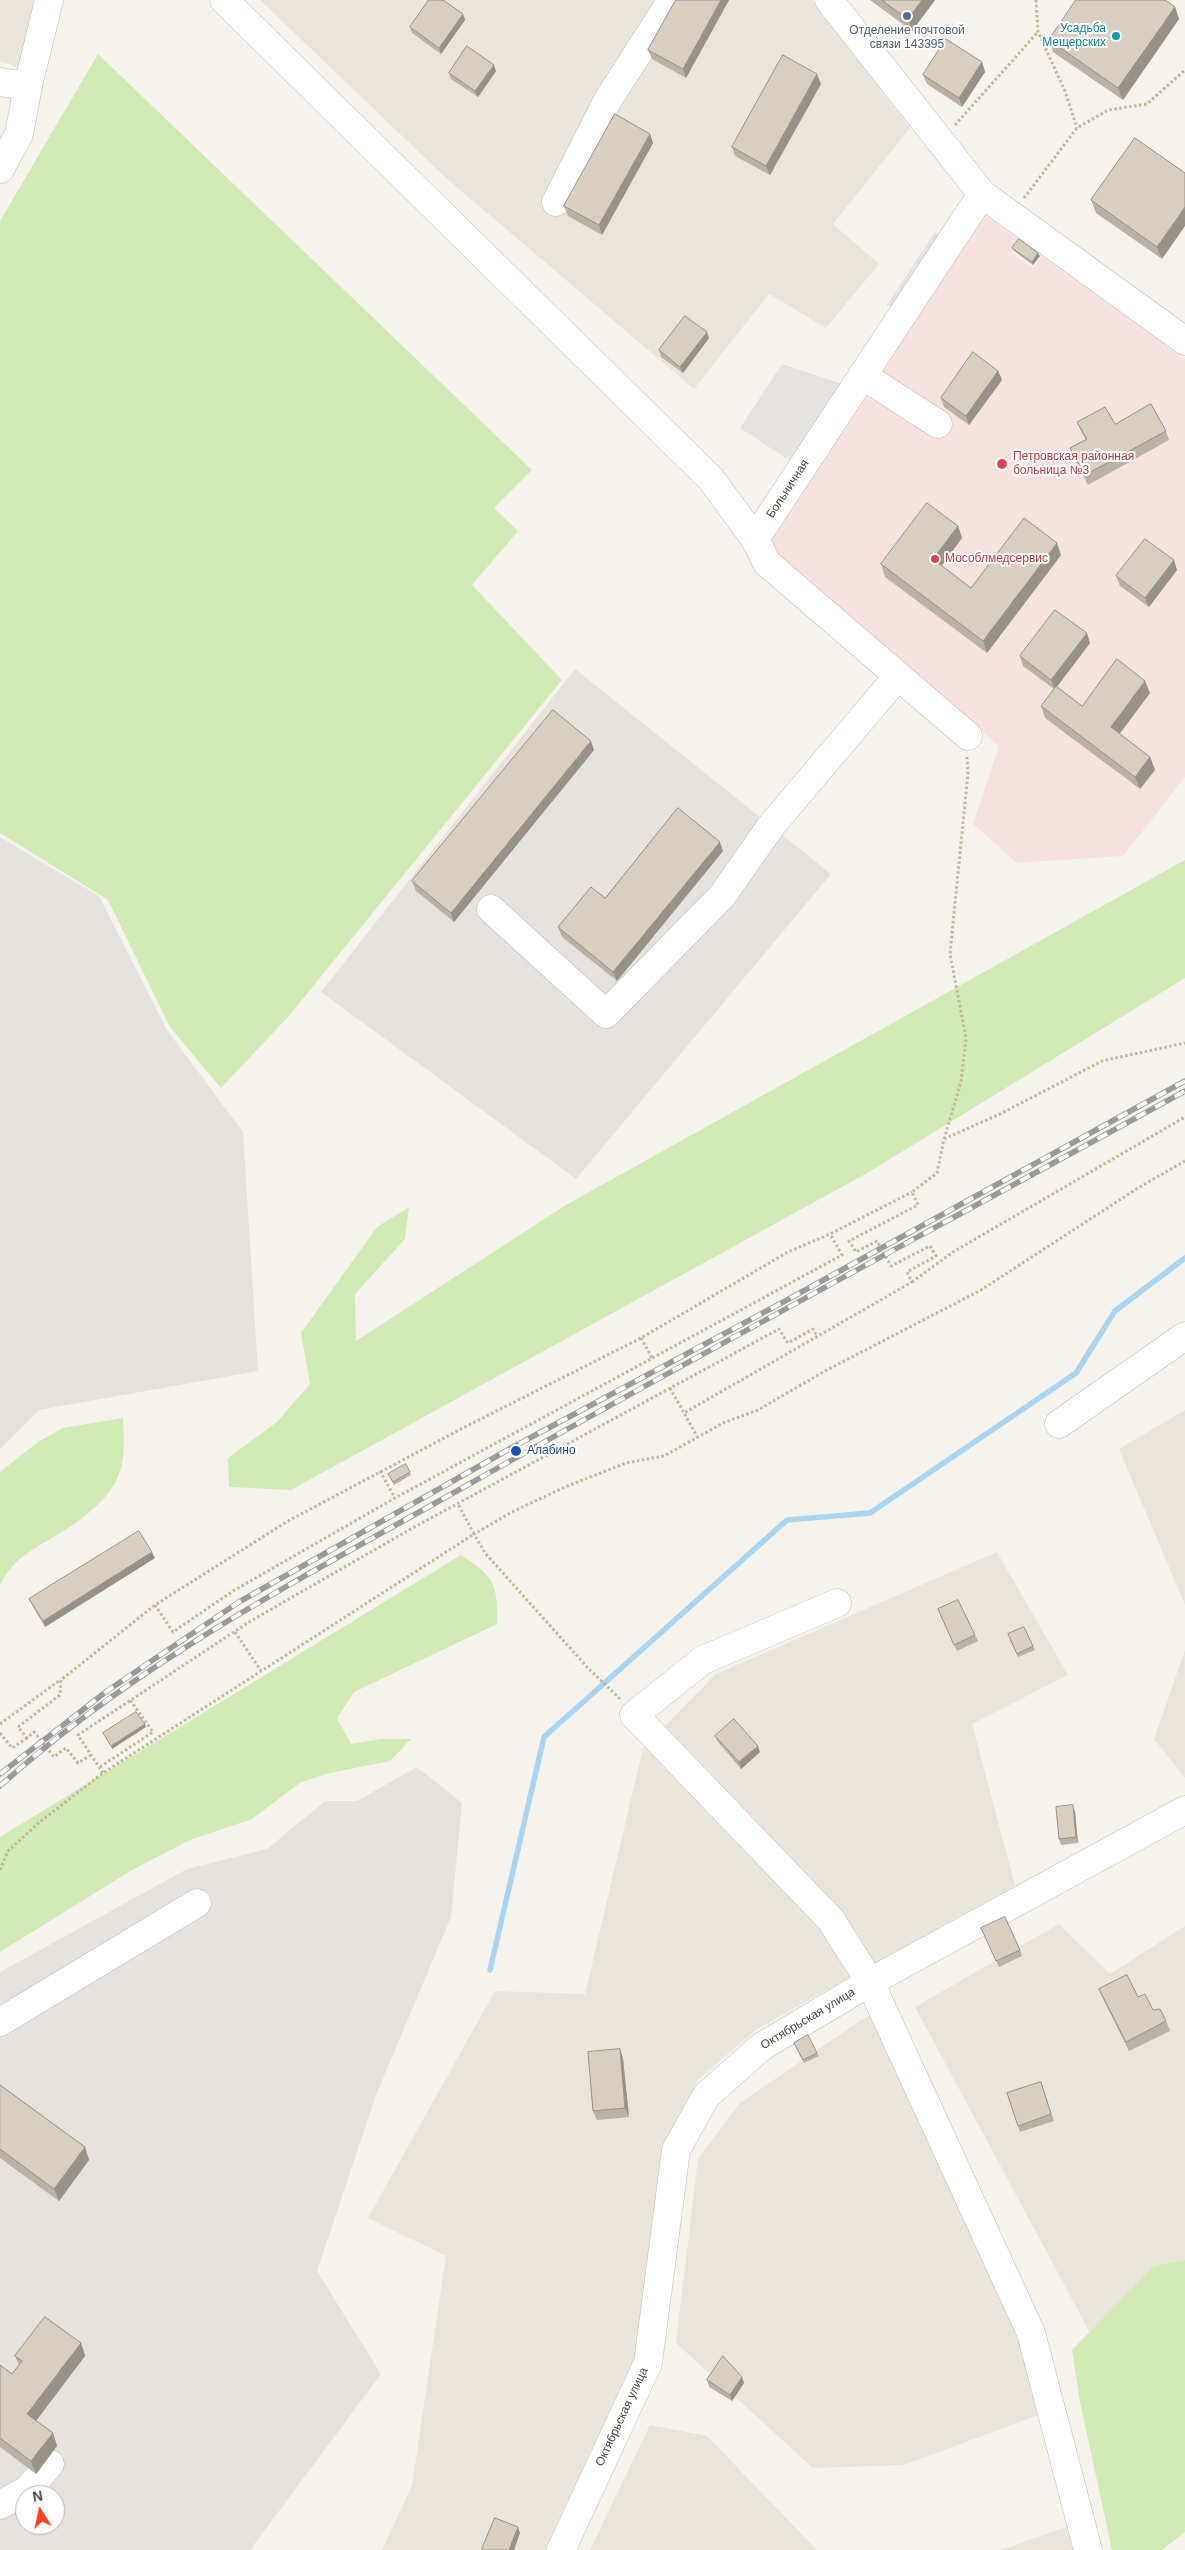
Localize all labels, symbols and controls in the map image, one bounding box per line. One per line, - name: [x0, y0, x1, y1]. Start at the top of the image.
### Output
- marker: Отделение почтовой связи 143395: [901, 10, 913, 22]
- place label: Усадьба Мещерских: [1042, 22, 1106, 50]
- place label: Отделение почтовой связи 143395: [849, 24, 965, 52]
- marker: Усадьба Мещерских: [1110, 30, 1122, 42]
- place label: Петровская районная больница №3: [1013, 450, 1134, 478]
- street label: Больничная: [764, 457, 812, 521]
- marker: Петровская районная больница №3: [995, 457, 1009, 471]
- place label: Мособлмедсервис: [945, 552, 1048, 566]
- marker: Мособлмедсервис: [929, 553, 941, 565]
- marker: Алабино: [509, 1444, 523, 1458]
- place label: Алабино: [527, 1444, 576, 1458]
- street label: Октябрьская улица: [758, 1985, 858, 2053]
- street label: Октябрьская улица: [593, 2365, 651, 2469]
- north arrow: [15, 2485, 65, 2535]
- text: N: [31, 2487, 44, 2505]

